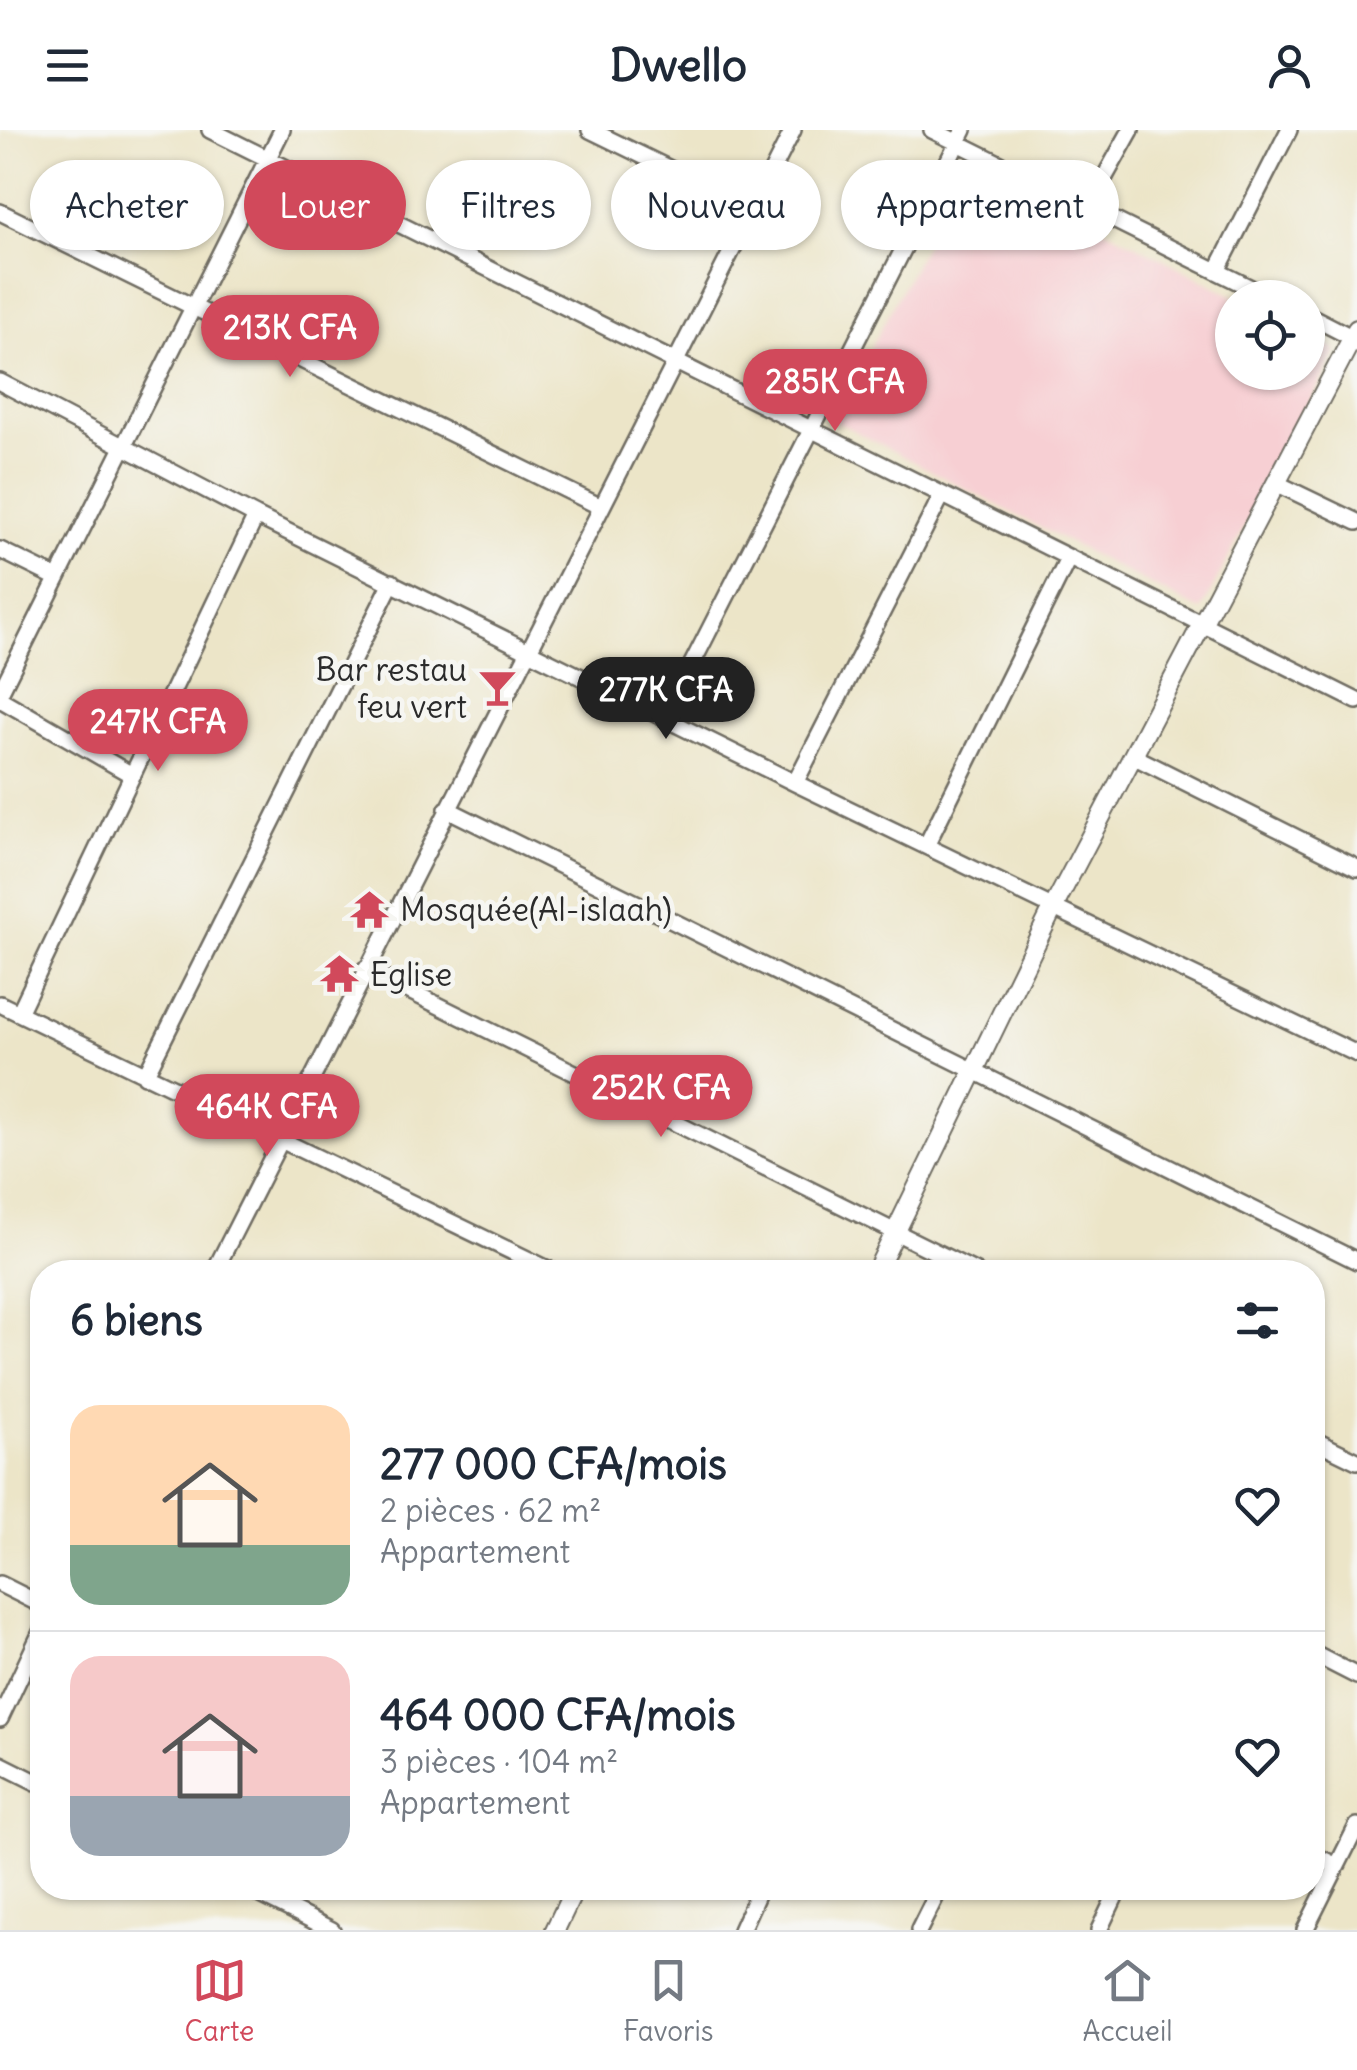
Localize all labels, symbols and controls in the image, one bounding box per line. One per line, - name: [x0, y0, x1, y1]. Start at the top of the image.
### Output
- text: Dwello: [610, 37, 747, 93]
- icon: menu: [40, 38, 95, 93]
- icon: person: [1262, 38, 1317, 93]
- chip: Acheter: [30, 160, 224, 250]
- chip: Louer: [244, 160, 406, 250]
- chip: Filtres: [426, 160, 591, 250]
- chip: Nouveau: [611, 160, 821, 250]
- chip: Appartement: [841, 160, 1119, 250]
- map controls: [1215, 280, 1325, 390]
- button: locate: [1215, 280, 1325, 390]
- pin: 213K CFA: [187, 295, 393, 380]
- text: 213K CFA: [223, 307, 357, 348]
- pin: 285K CFA: [732, 349, 938, 434]
- text: 285K CFA: [765, 361, 905, 402]
- place label: Bar restau feu vert: [316, 649, 467, 727]
- pin: 277K CFA: [563, 657, 769, 742]
- bar icon: Bar restau feu vert: [476, 666, 518, 708]
- text: 277K CFA: [599, 669, 733, 710]
- pin: 247K CFA: [55, 689, 261, 774]
- text: 247K CFA: [90, 701, 226, 742]
- temple icon: Mosquée(Al-islaah): [349, 888, 391, 930]
- place label: Mosquée(Al-islaah): [400, 889, 672, 930]
- temple icon: Eglise: [319, 953, 361, 995]
- place label: Eglise: [370, 954, 452, 995]
- pin: 252K CFA: [558, 1055, 764, 1140]
- text: 252K CFA: [592, 1067, 730, 1108]
- pin: 464K CFA: [164, 1074, 370, 1159]
- text: 464K CFA: [197, 1086, 337, 1127]
- icon: filters: [1230, 1293, 1285, 1348]
- text: 6 biens: [70, 1294, 203, 1346]
- text: 277 000 CFA/mois: [380, 1438, 727, 1490]
- icon: home: [150, 1445, 270, 1565]
- icon: heart: [1230, 1478, 1285, 1533]
- text: 2 pièces · 62 m²: [380, 1490, 601, 1531]
- text: Appartement: [380, 1531, 570, 1572]
- text: 464 000 CFA/mois: [380, 1689, 736, 1741]
- icon: home: [150, 1696, 270, 1816]
- icon: heart: [1230, 1729, 1285, 1784]
- text: 3 pièces · 104 m²: [380, 1741, 618, 1782]
- text: Appartement: [380, 1782, 570, 1823]
- tab: Carte: [184, 1953, 254, 2049]
- tab: Favoris: [623, 1953, 714, 2049]
- tab: Accueil: [1082, 1953, 1173, 2049]

